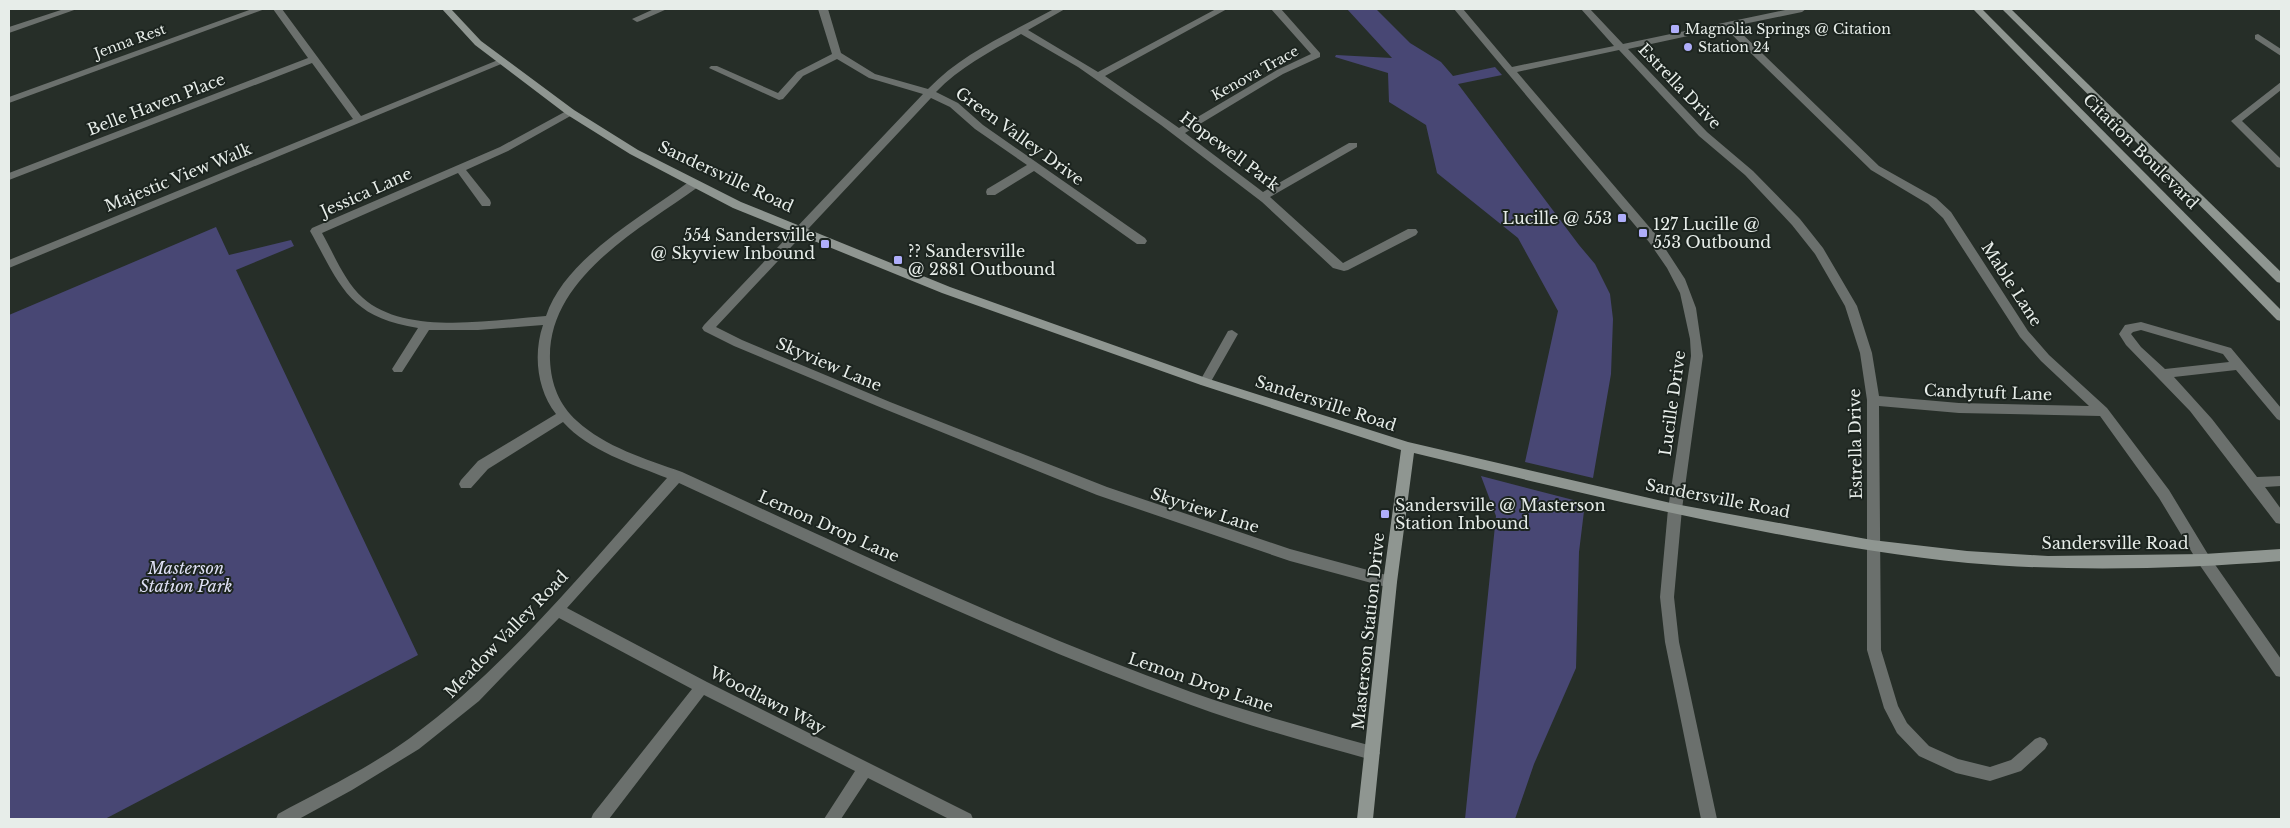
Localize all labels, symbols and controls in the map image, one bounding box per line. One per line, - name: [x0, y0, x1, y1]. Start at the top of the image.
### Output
- street label: Jenna Rest: [90, 20, 169, 63]
- place label: Magnolia Springs @ Citation: [1685, 20, 1891, 38]
- marker: Magnolia Springs @ Citation: [1669, 23, 1681, 35]
- place label: Station 24: [1698, 38, 1770, 56]
- street label: Estrella Drive: [1634, 39, 1726, 133]
- marker: Station 24: [1682, 41, 1694, 53]
- street label: Kenova Trace: [1208, 42, 1302, 104]
- street label: Belle Haven Place: [84, 69, 228, 139]
- street label: Green Valley Drive: [952, 83, 1088, 189]
- street label: Citation Boulevard: [2079, 89, 2203, 213]
- street label: Hopewell Park: [1176, 107, 1284, 195]
- street label: Sandersville Road: [655, 136, 797, 216]
- street label: Majestic View Walk: [102, 138, 255, 216]
- street label: Jessica Lane: [316, 163, 415, 222]
- place label: Lucille @ 553: [1502, 208, 1612, 228]
- marker: Lucille @ 553: [1616, 212, 1628, 224]
- place label: 127 Lucille @ 553 Outbound: [1653, 214, 1771, 252]
- place label: 554 Sandersville @ Skyview Inbound: [650, 225, 815, 263]
- marker: 127 Lucille @ 553 Outbound: [1637, 227, 1649, 239]
- marker: 554 Sandersville @ Skyview Inbound: [819, 238, 831, 250]
- street label: Mable Lane: [1977, 238, 2047, 330]
- place label: ?? Sandersville @ 2881 Outbound: [908, 241, 1056, 279]
- marker: ?? Sandersville @ 2881 Outbound: [892, 254, 904, 266]
- street label: Skyview Lane: [773, 333, 885, 395]
- street label: Lucille Drive: [1655, 349, 1689, 457]
- street label: Sandersville Road: [1253, 371, 1399, 435]
- street label: Candytuft Lane: [1924, 380, 2052, 404]
- street label: Estrella Drive: [1844, 388, 1866, 500]
- street label: Sandersville Road: [1644, 474, 1792, 522]
- street label: Skyview Lane: [1148, 483, 1262, 537]
- street label: Lemon Drop Lane: [755, 486, 903, 566]
- place label: Sandersville @ Masterson Station Inbound: [1395, 495, 1606, 533]
- marker: Sandersville @ Masterson Station Inbound: [1379, 508, 1391, 520]
- street label: Masterson Station Drive: [1348, 531, 1388, 731]
- street label: Sandersville Road: [2042, 533, 2189, 553]
- park label: Masterson Station Park: [140, 558, 232, 596]
- street label: Meadow Valley Road: [440, 566, 572, 702]
- street label: Lemon Drop Lane: [1126, 648, 1276, 716]
- street label: Woodlawn Way: [706, 662, 830, 738]

